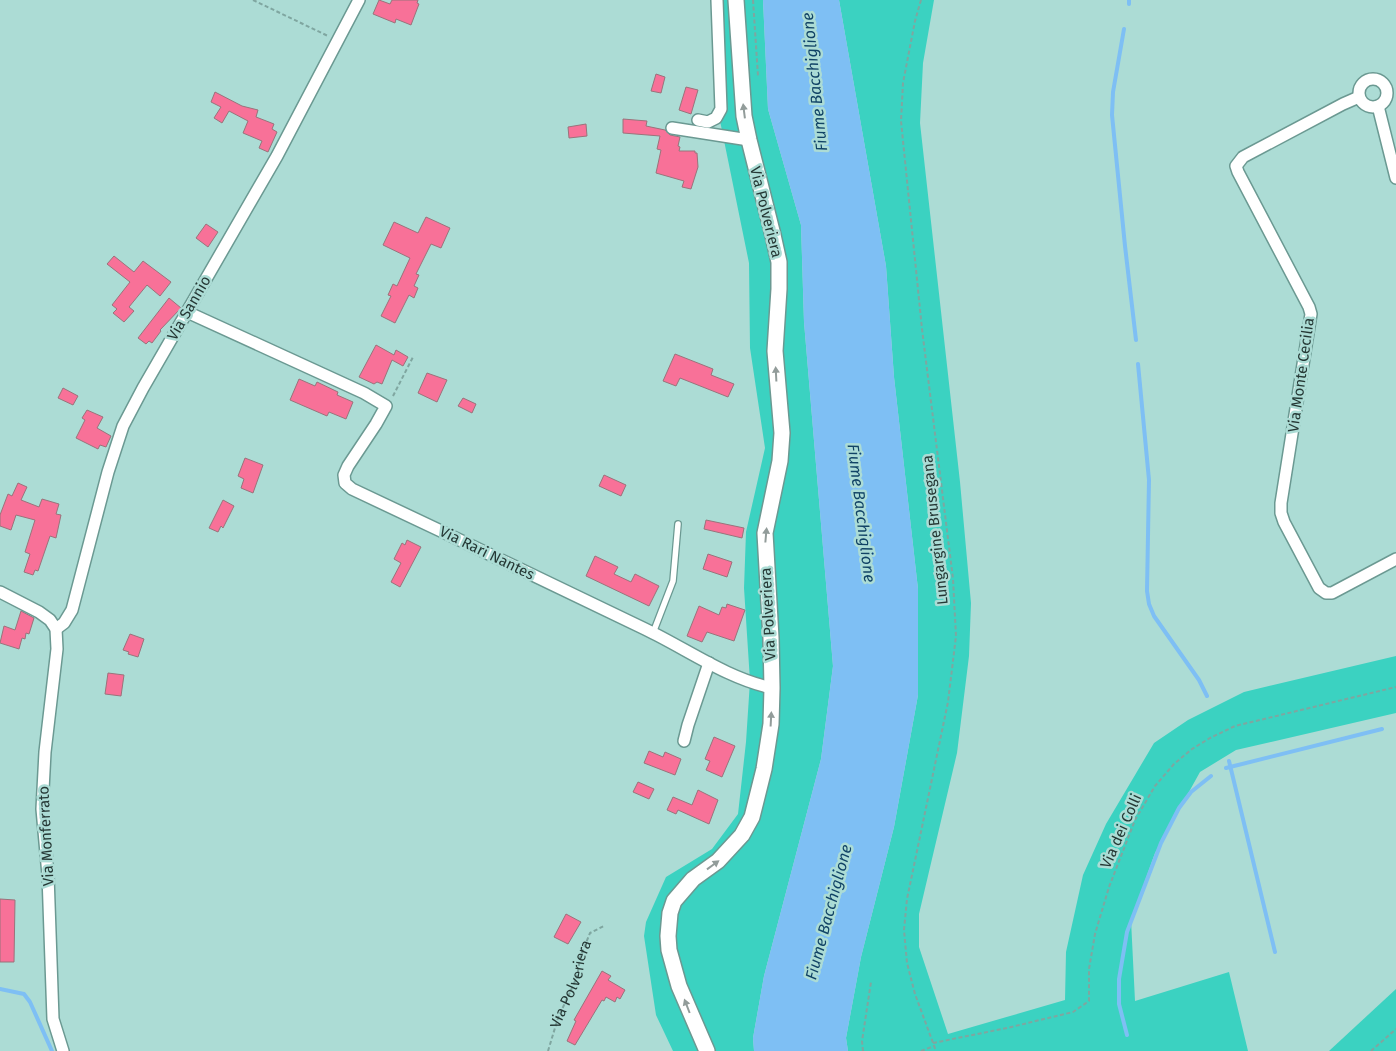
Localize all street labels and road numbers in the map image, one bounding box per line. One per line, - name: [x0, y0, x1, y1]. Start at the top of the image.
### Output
- street label: Via Polveriera: [746, 165, 786, 259]
- street label: Via Sannio: [163, 272, 215, 344]
- street label: Via Monte Cecilia: [1284, 316, 1318, 434]
- street label: Lungargine Brusegana: [918, 454, 952, 606]
- street label: Via Rari Nantes: [437, 522, 537, 584]
- street label: Via Polveriera: [757, 567, 779, 661]
- street label: Via Monferrato: [34, 786, 58, 886]
- street label: Via dei Colli: [1097, 791, 1145, 871]
- street label: Via Polveriera: [546, 937, 595, 1030]

